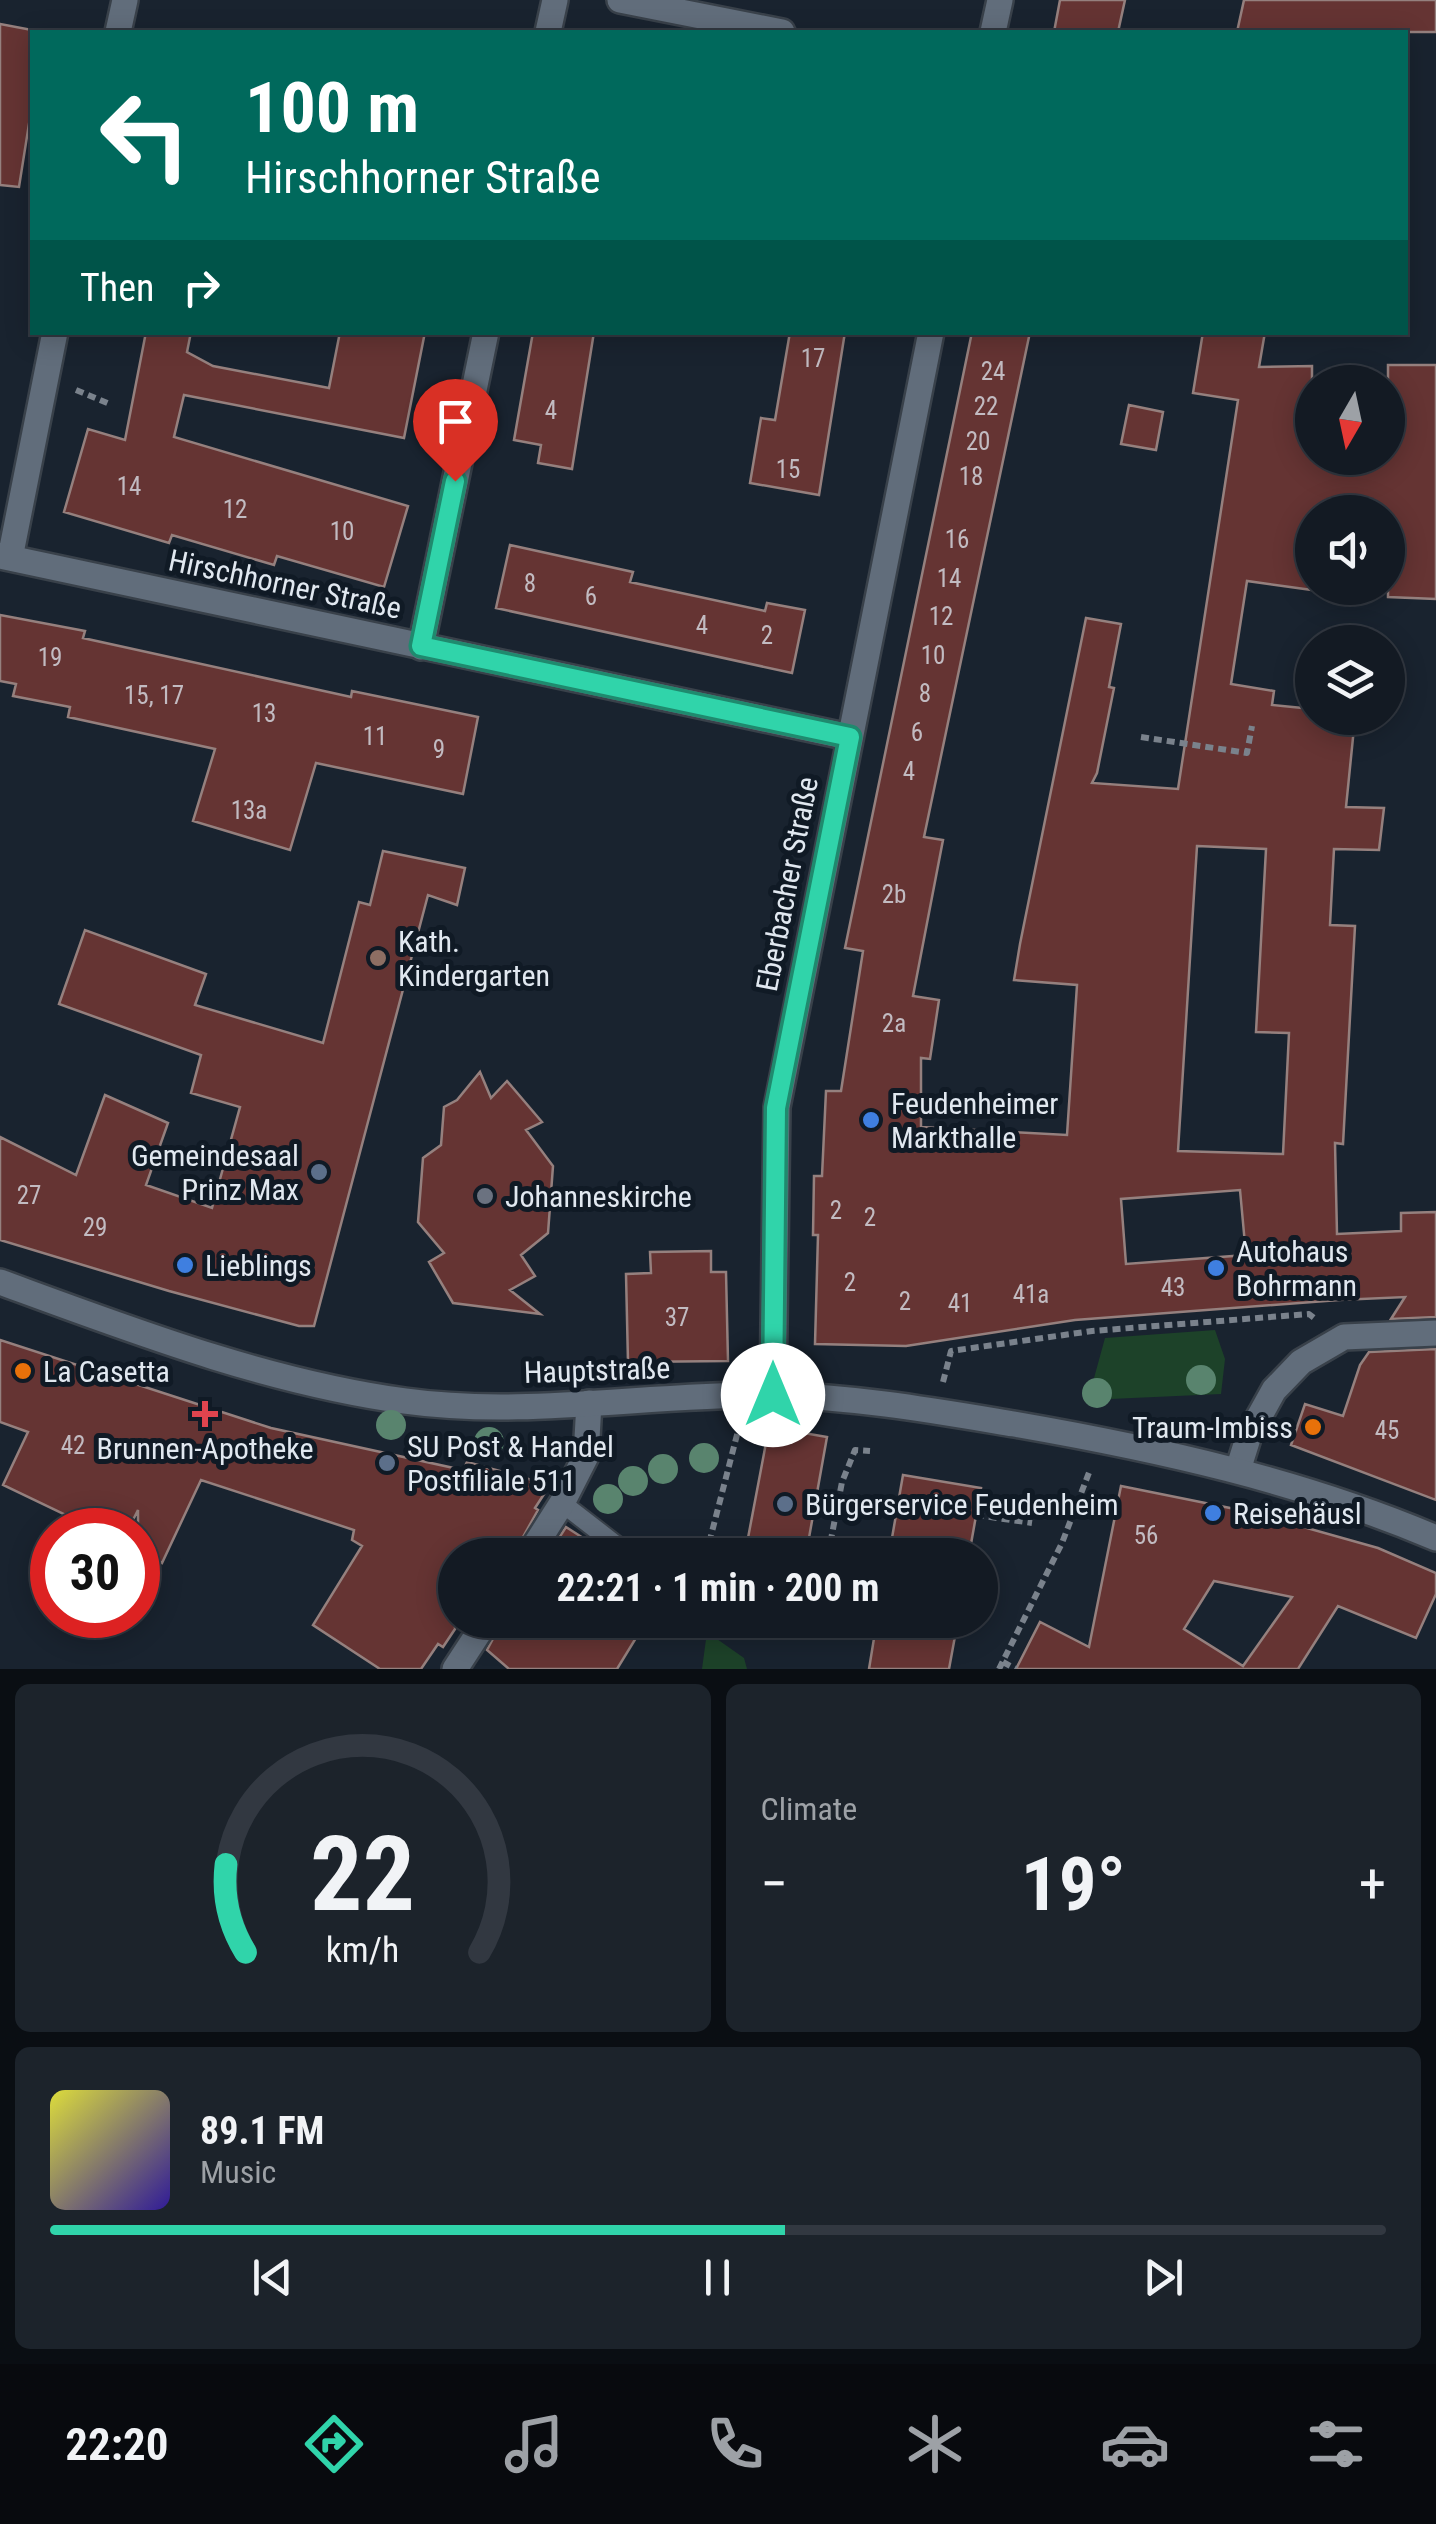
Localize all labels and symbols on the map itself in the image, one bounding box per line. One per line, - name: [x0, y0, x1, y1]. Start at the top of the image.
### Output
- house number: 17: [801, 344, 825, 373]
- house number: 24: [981, 357, 1005, 386]
- north arrow: [1295, 365, 1405, 475]
- pin: [413, 379, 498, 482]
- house number: 22: [974, 392, 998, 421]
- house number: 4: [545, 396, 557, 425]
- house number: 20: [966, 427, 990, 456]
- house number: 15: [776, 455, 800, 484]
- house number: 18: [959, 462, 983, 491]
- house number: 14: [117, 472, 141, 501]
- house number: 12: [223, 495, 247, 524]
- house number: 10: [330, 517, 354, 546]
- house number: 16: [945, 525, 969, 554]
- street label: Hirschhorner Straße: [165, 542, 405, 626]
- house number: 14: [937, 564, 961, 593]
- house number: 8: [524, 569, 536, 598]
- house number: 6: [585, 582, 597, 611]
- house number: 12: [929, 602, 953, 631]
- house number: 4: [696, 611, 708, 640]
- house number: 2: [761, 621, 773, 650]
- house number: 10: [921, 641, 945, 670]
- house number: 19: [38, 643, 62, 672]
- house number: 8: [919, 679, 931, 708]
- house number: 15, 17: [124, 681, 184, 710]
- house number: 13: [252, 699, 276, 728]
- house number: 6: [911, 718, 923, 747]
- house number: 11: [363, 722, 387, 751]
- house number: 9: [433, 735, 445, 764]
- house number: 4: [903, 757, 915, 786]
- street label: Eberbacher Straße: [749, 774, 825, 994]
- house number: 13a: [231, 796, 267, 825]
- house number: 2b: [882, 880, 906, 909]
- place label: Kath. Kindergarten: [398, 924, 550, 993]
- marker: Kath. Kindergarten: [367, 947, 389, 969]
- house number: 2a: [882, 1009, 906, 1038]
- place label: Feudenheimer Markthalle: [891, 1086, 1058, 1155]
- marker: Feudenheimer Markthalle: [860, 1109, 882, 1131]
- place label: Gemeindesaal Prinz Max: [131, 1138, 299, 1207]
- marker: Gemeindesaal Prinz Max: [308, 1161, 330, 1183]
- place label: Johanneskirche: [505, 1179, 692, 1214]
- house number: 27: [17, 1181, 41, 1210]
- marker: Johanneskirche: [474, 1185, 496, 1207]
- house number: 2: [830, 1196, 842, 1225]
- house number: 2: [864, 1203, 876, 1232]
- house number: 29: [83, 1213, 107, 1242]
- place label: Autohaus Bohrmann: [1236, 1234, 1357, 1303]
- place label: Lieblings: [205, 1248, 312, 1283]
- marker: Lieblings: [174, 1254, 196, 1276]
- marker: Autohaus Bohrmann: [1205, 1257, 1227, 1279]
- house number: 2: [844, 1268, 856, 1297]
- house number: 43: [1161, 1273, 1185, 1302]
- house number: 41a: [1013, 1280, 1049, 1309]
- house number: 2: [899, 1287, 911, 1316]
- house number: 41: [948, 1289, 972, 1318]
- house number: 37: [665, 1303, 689, 1332]
- position arrow: [721, 1343, 825, 1447]
- street label: Hauptstraße: [523, 1350, 671, 1390]
- place label: La Casetta: [43, 1354, 170, 1389]
- marker: La Casetta: [12, 1360, 34, 1382]
- marker: Brunnen-Apotheke: [194, 1403, 216, 1425]
- place label: Traum-Imbiss: [1132, 1410, 1293, 1445]
- marker: Traum-Imbiss: [1302, 1416, 1324, 1438]
- house number: 45: [1375, 1416, 1399, 1445]
- place label: SU Post & Handel Postfiliale 511: [407, 1429, 614, 1498]
- house number: 42: [61, 1431, 85, 1460]
- place label: Brunnen-Apotheke: [97, 1431, 314, 1466]
- marker: SU Post & Handel Postfiliale 511: [376, 1452, 398, 1474]
- place label: Bürgerservice Feudenheim: [805, 1487, 1119, 1522]
- marker: Bürgerservice Feudenheim: [774, 1493, 796, 1515]
- place label: Reisehäusl: [1233, 1496, 1362, 1531]
- marker: Reisehäusl: [1202, 1502, 1224, 1524]
- speed limit sign: 30: [30, 1508, 160, 1638]
- house number: 56: [1134, 1521, 1158, 1550]

